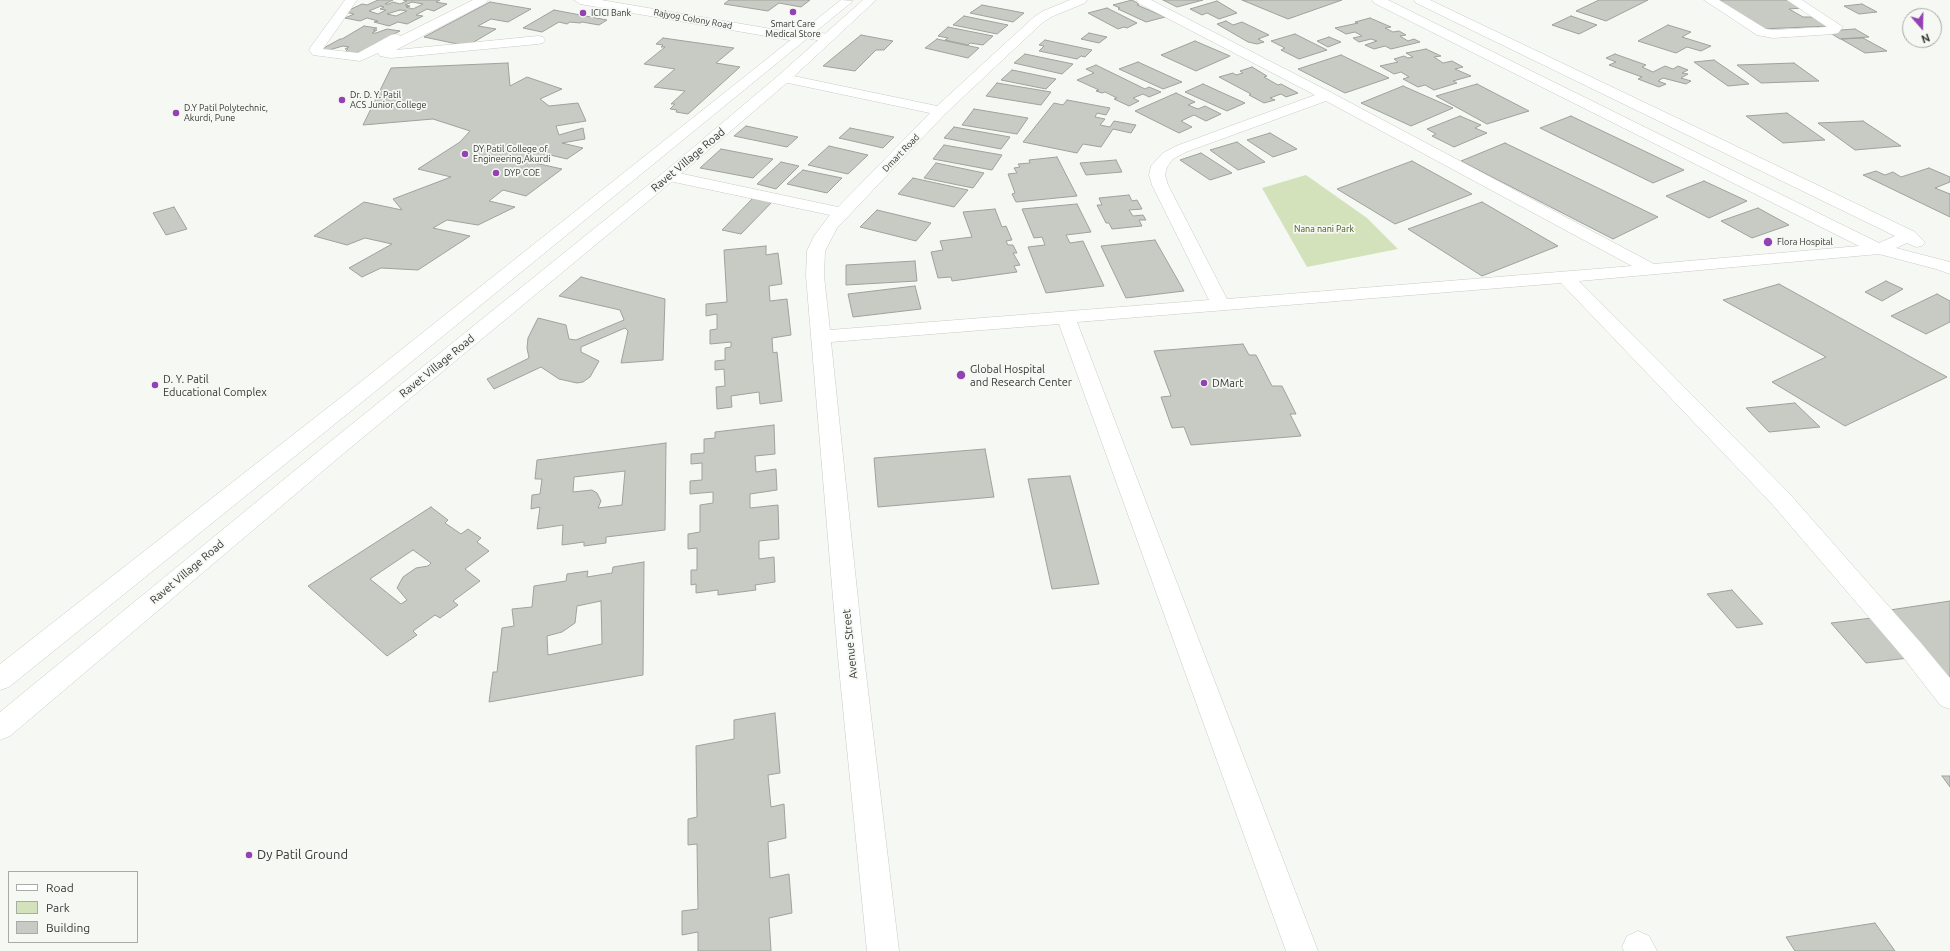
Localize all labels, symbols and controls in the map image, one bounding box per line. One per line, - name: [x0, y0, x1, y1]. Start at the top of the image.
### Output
- street label: Rajyog Colony Road: [653, 7, 733, 31]
- marker: Smart Care Medical Store: [788, 7, 798, 17]
- marker: ICICI Bank: [578, 8, 588, 18]
- place label: ICICI Bank: [591, 8, 631, 18]
- north arrow: [1902, 8, 1942, 48]
- place label: Smart Care Medical Store: [765, 19, 821, 40]
- text: N: [1920, 31, 1932, 45]
- place label: Dr. D. Y. Patil ACS Junior College: [350, 90, 426, 111]
- marker: Dr. D. Y. Patil ACS Junior College: [337, 95, 347, 105]
- place label: D.Y Patil Polytechnic, Akurdi, Pune: [184, 103, 268, 124]
- marker: D.Y Patil Polytechnic, Akurdi, Pune: [171, 108, 181, 118]
- street label: Ravet Village Road: [648, 125, 728, 195]
- street label: Dmart Road: [880, 132, 922, 174]
- place label: DY Patil College of Engineering,Akurdi: [473, 144, 550, 165]
- marker: DY Patil College of Engineering,Akurdi: [460, 149, 470, 159]
- marker: DYP COE: [491, 168, 501, 178]
- place label: DYP COE: [504, 168, 540, 178]
- park label: Nana nani Park: [1294, 224, 1354, 234]
- marker: Flora Hospital: [1762, 236, 1774, 248]
- place label: Flora Hospital: [1777, 237, 1833, 247]
- street label: Ravet Village Road: [397, 332, 477, 400]
- place label: Global Hospital and Research Center: [970, 362, 1072, 388]
- marker: Global Hospital and Research Center: [955, 369, 967, 381]
- place label: D. Y. Patil Educational Complex: [163, 372, 267, 398]
- place label: DMart: [1212, 376, 1243, 390]
- marker: DMart: [1199, 378, 1209, 388]
- marker: D. Y. Patil Educational Complex: [150, 380, 160, 390]
- street label: Ravet Village Road: [147, 537, 227, 607]
- street label: Avenue Street: [840, 608, 860, 680]
- place label: Dy Patil Ground: [257, 847, 348, 863]
- marker: Dy Patil Ground: [244, 850, 254, 860]
- legend: [8, 871, 138, 943]
- text: Road: [46, 881, 74, 894]
- text: Park: [46, 901, 70, 914]
- text: Building: [46, 921, 90, 934]

